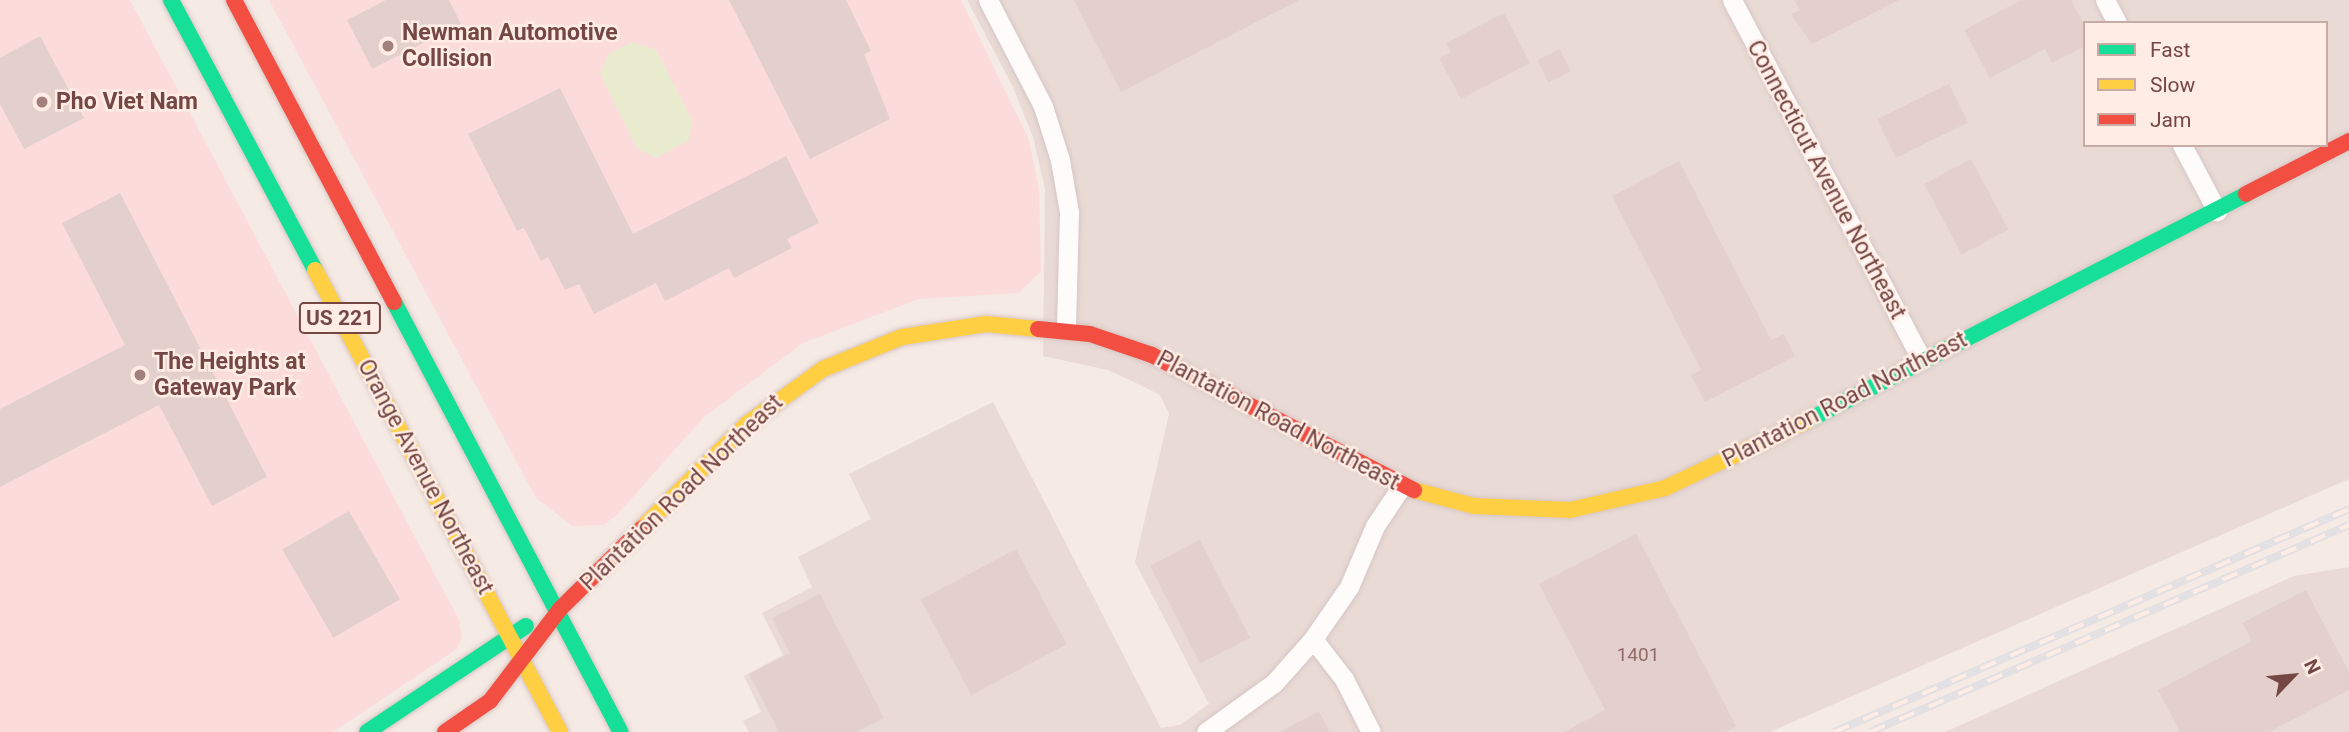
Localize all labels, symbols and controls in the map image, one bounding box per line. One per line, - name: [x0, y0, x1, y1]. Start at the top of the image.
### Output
- place label: Newman Automotive Collision: [402, 19, 618, 73]
- legend: [2083, 21, 2328, 147]
- street label: Connecticut Avenue Northeast: [1741, 36, 1911, 324]
- marker: Newman Automotive Collision: [380, 38, 396, 54]
- text: Fast: [2150, 38, 2190, 62]
- text: Slow: [2150, 73, 2195, 97]
- place label: Pho Viet Nam: [56, 88, 198, 116]
- marker: Pho Viet Nam: [34, 94, 50, 110]
- text: Jam: [2150, 108, 2191, 132]
- road number: US 221: [298, 300, 382, 336]
- street label: Plantation Road Northeast: [1718, 326, 1972, 474]
- street label: Plantation Road Northeast: [1152, 345, 1404, 497]
- place label: The Heights at Gateway Park: [154, 348, 305, 402]
- street label: Orange Avenue Northeast: [351, 355, 499, 599]
- marker: The Heights at Gateway Park: [132, 367, 148, 383]
- street label: Plantation Road Northeast: [575, 389, 789, 597]
- north arrow: [2258, 641, 2328, 711]
- house number: 1401: [1617, 644, 1659, 666]
- text: N: [2299, 656, 2326, 678]

